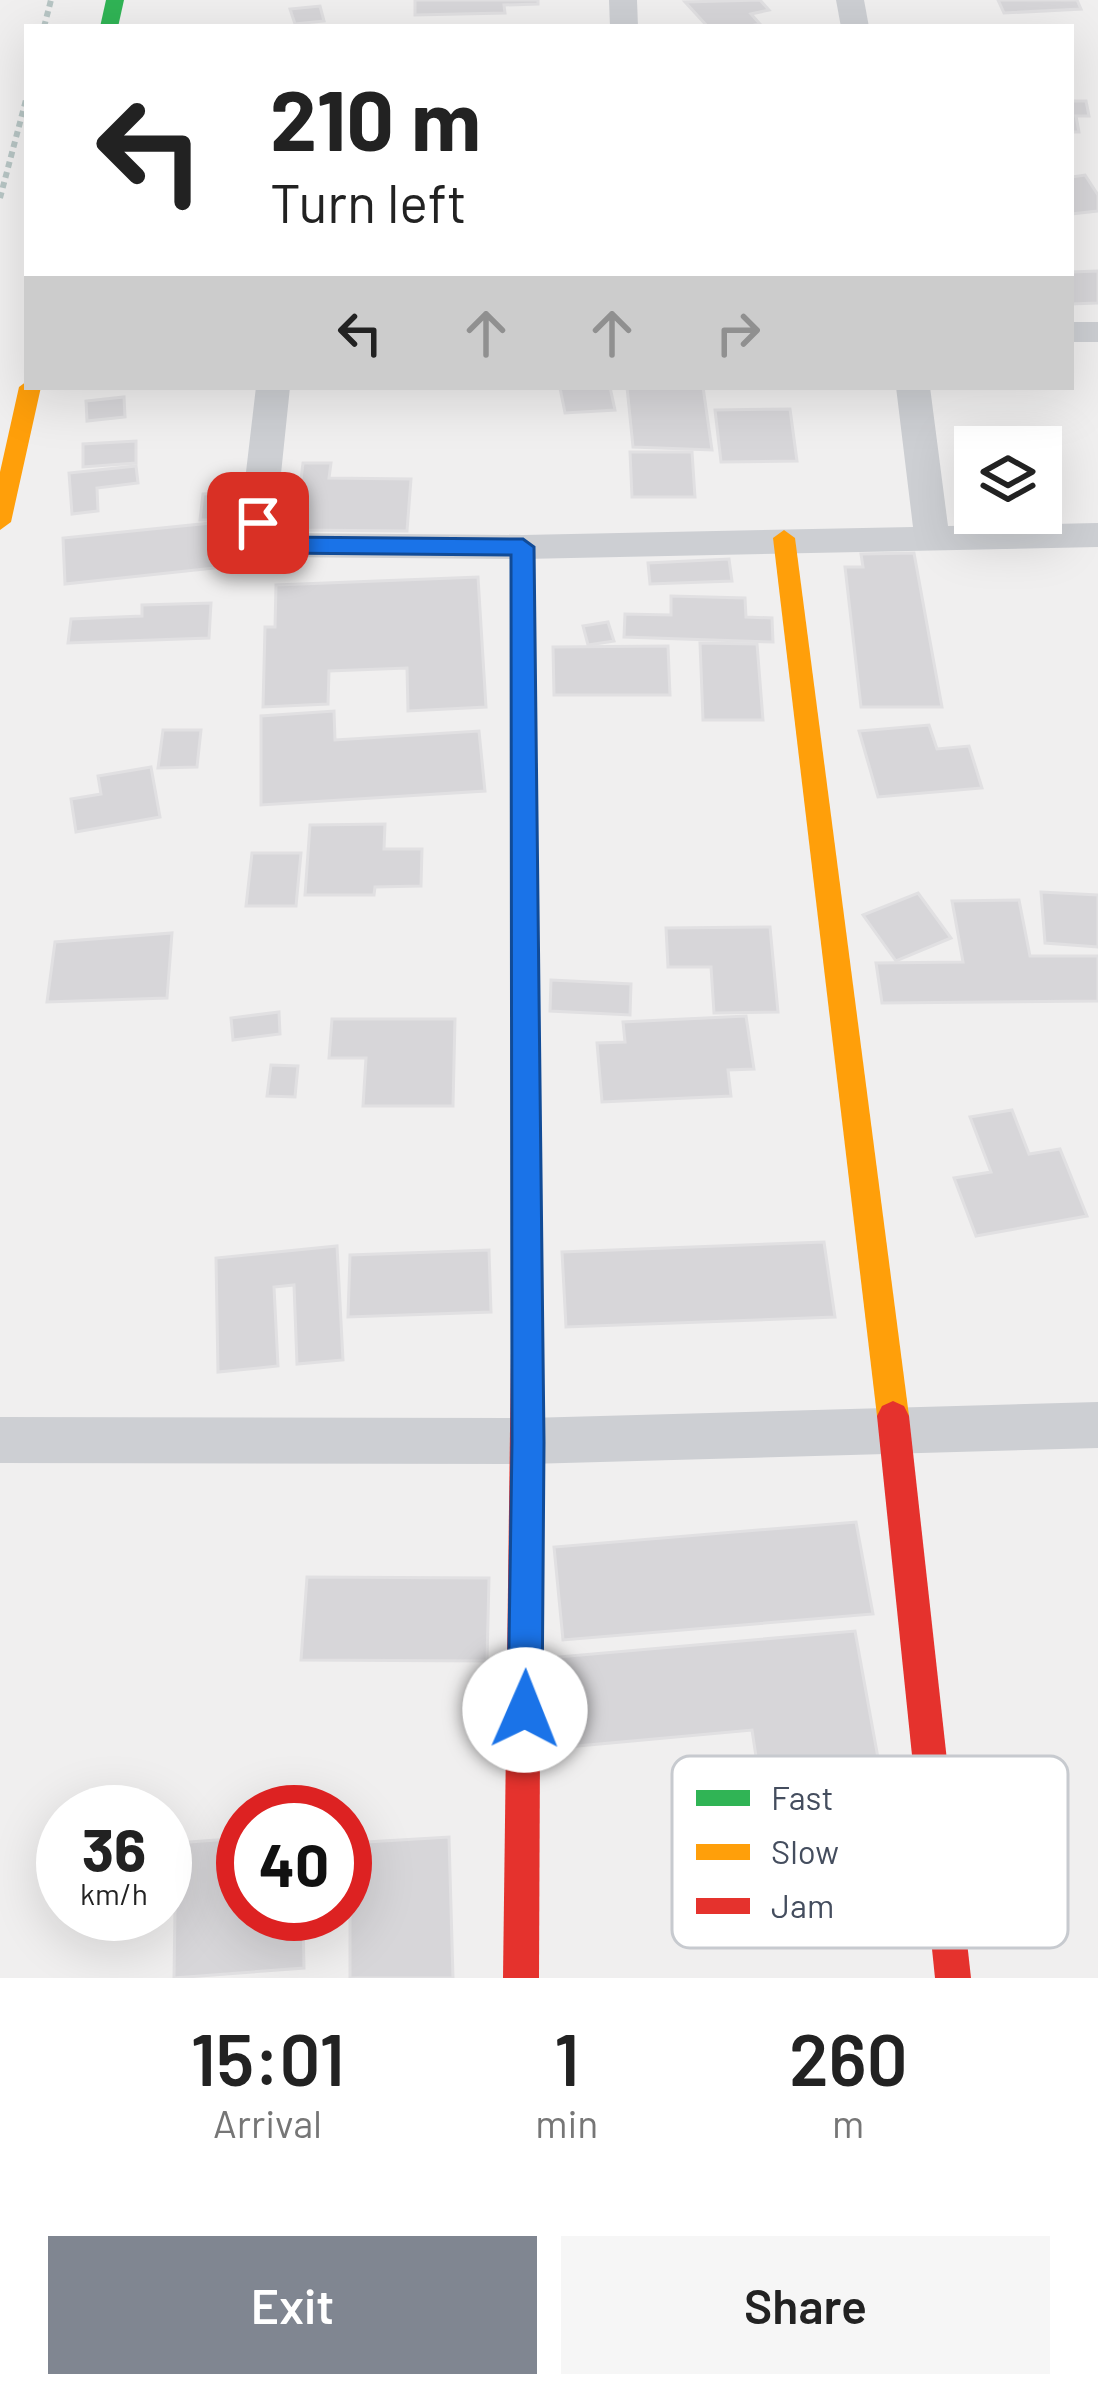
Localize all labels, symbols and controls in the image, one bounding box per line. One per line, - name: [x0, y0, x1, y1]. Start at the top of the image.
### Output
- text: 210 m: [270, 67, 481, 168]
- icon: left: [72, 72, 228, 228]
- text: Turn left: [270, 169, 467, 234]
- icon: left: [327, 300, 393, 366]
- icon: ahead: [453, 300, 519, 366]
- icon: ahead: [579, 300, 645, 366]
- icon: right: [705, 300, 771, 366]
- map controls: [954, 426, 1062, 534]
- button: layers: [954, 426, 1062, 534]
- pin: [207, 472, 309, 574]
- icon: arrive: [225, 490, 291, 556]
- position arrow: [462, 1647, 588, 1773]
- legend: [672, 1756, 1068, 1948]
- text: Fast: [771, 1777, 833, 1817]
- speed limit sign: 40: [216, 1785, 372, 1941]
- text: 36: [82, 1812, 146, 1884]
- text: Slow: [771, 1831, 839, 1871]
- text: km/h: [80, 1875, 148, 1911]
- text: Jam: [771, 1885, 834, 1925]
- text: 15:01: [190, 2014, 345, 2100]
- text: 1: [554, 2014, 580, 2100]
- text: 260: [789, 2014, 908, 2100]
- text: Arrival: [213, 2099, 322, 2146]
- text: min: [535, 2099, 598, 2146]
- text: m: [832, 2099, 864, 2146]
- button: Exit: [48, 2236, 537, 2374]
- button: Share: [561, 2236, 1050, 2374]

